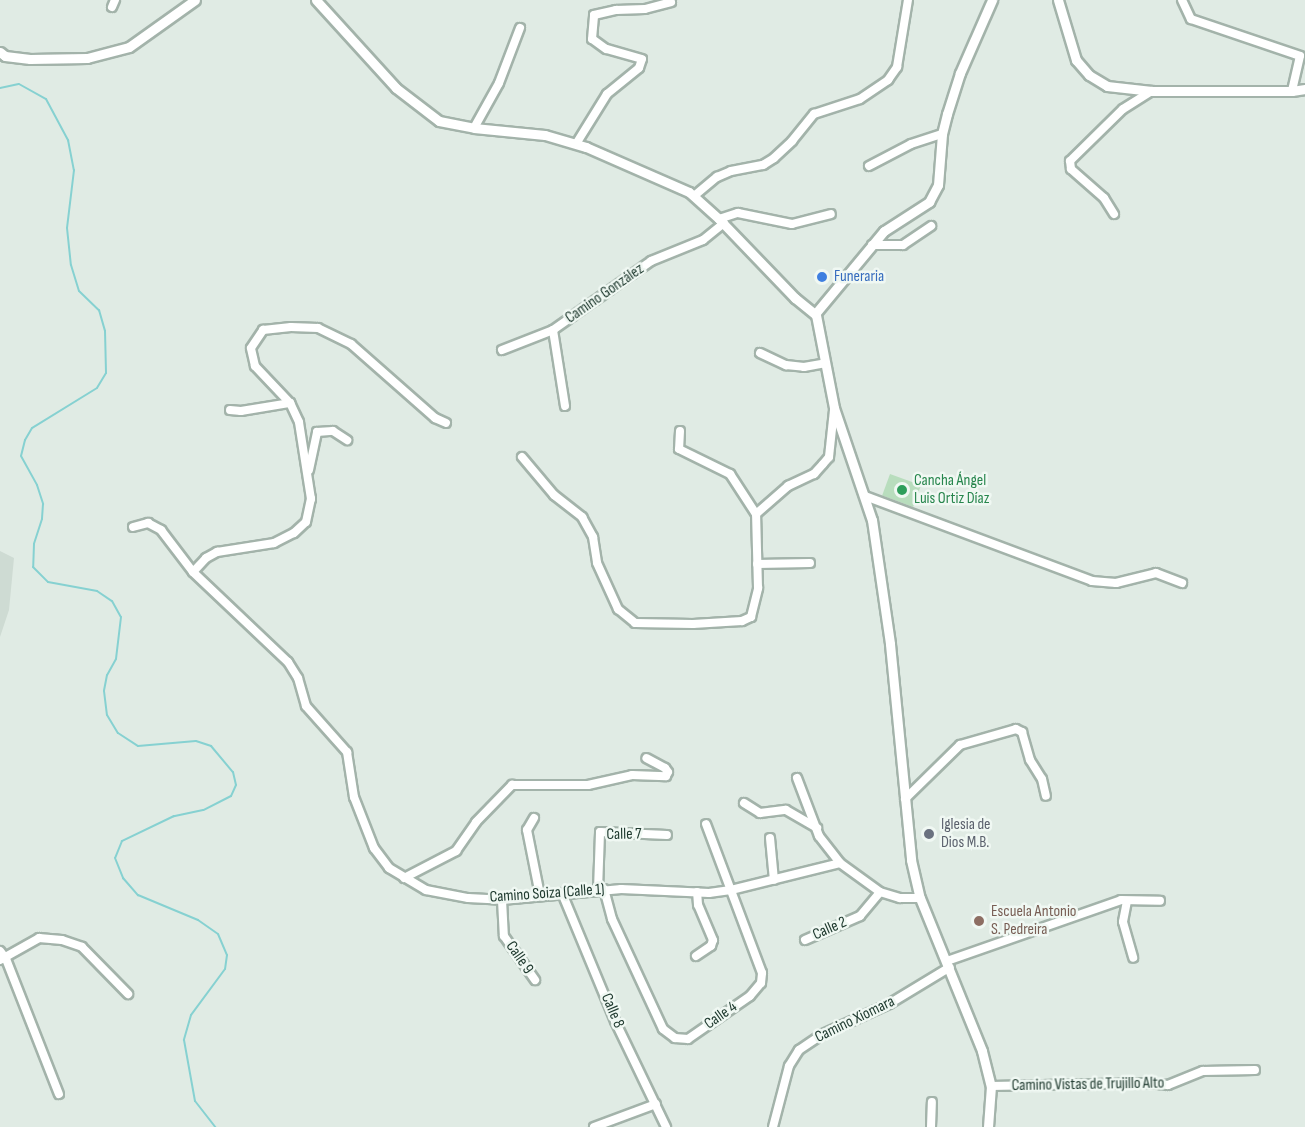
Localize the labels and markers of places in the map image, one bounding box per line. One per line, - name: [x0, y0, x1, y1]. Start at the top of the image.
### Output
- place label: Funeraria: [834, 267, 884, 287]
- marker: Funeraria: [815, 270, 829, 284]
- place label: Cancha Ángel Luis Ortiz Díaz: [914, 471, 989, 509]
- marker: Cancha Ángel Luis Ortiz Díaz: [895, 483, 909, 497]
- place label: Iglesia de Dios M.B.: [941, 815, 991, 853]
- marker: Iglesia de Dios M.B.: [922, 827, 936, 841]
- place label: Escuela Antonio S. Pedreira: [991, 902, 1077, 940]
- marker: Escuela Antonio S. Pedreira: [972, 914, 986, 928]

